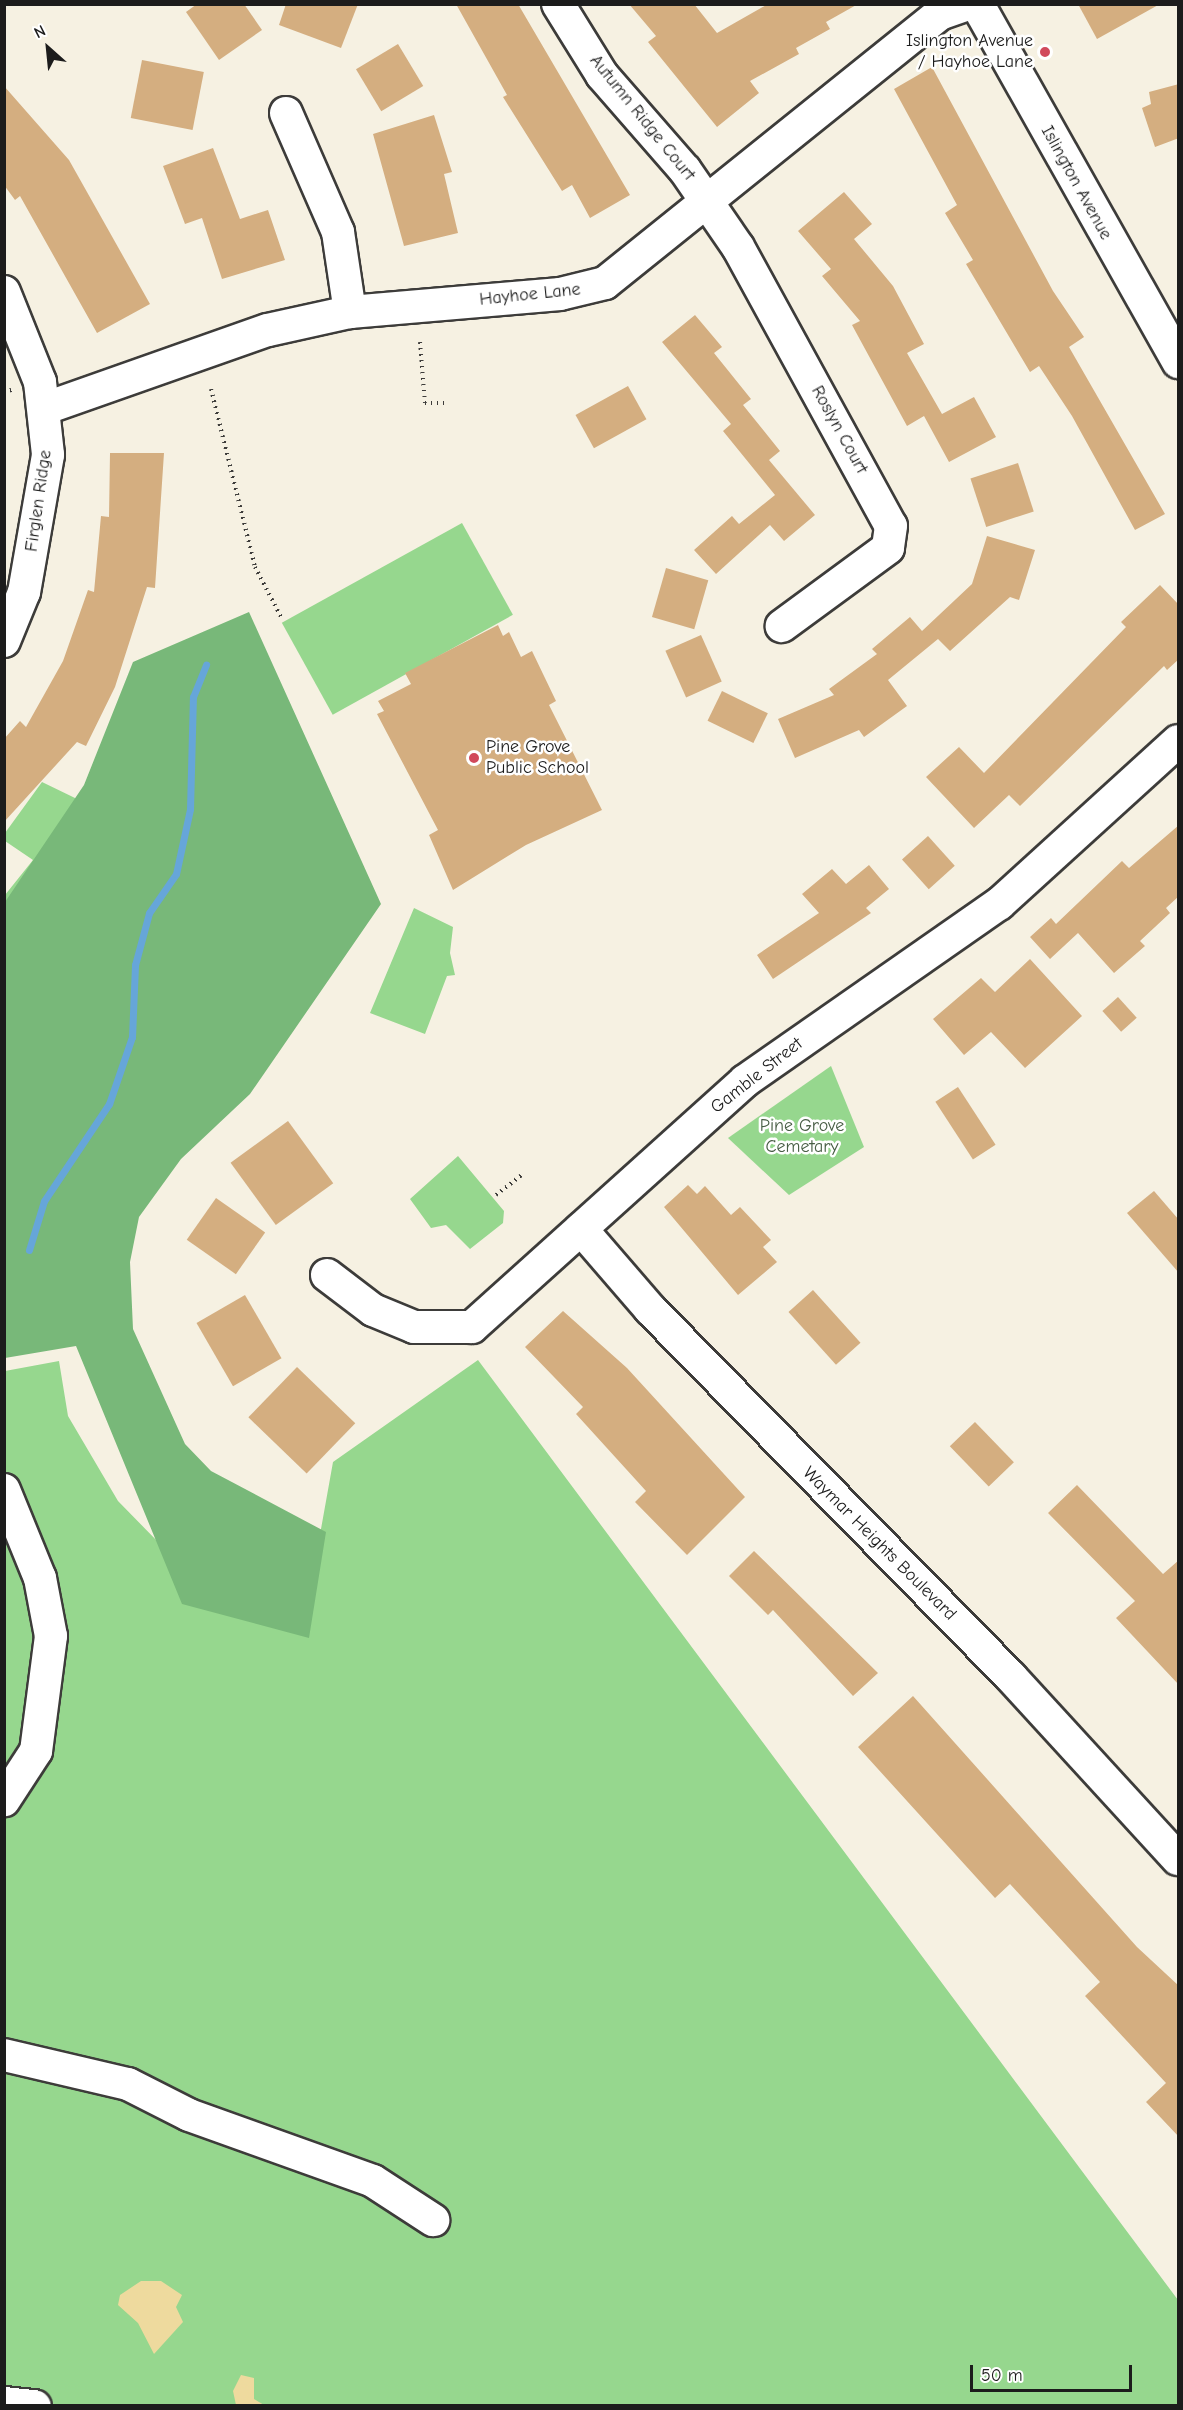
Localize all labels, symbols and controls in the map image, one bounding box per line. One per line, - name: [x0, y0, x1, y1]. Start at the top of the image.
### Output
- north arrow: [18, 18, 78, 78]
- text: N: [31, 22, 49, 42]
- place label: Islington Avenue / Hayhoe Lane: [906, 31, 1033, 74]
- marker: Islington Avenue / Hayhoe Lane: [1038, 45, 1052, 59]
- street label: Autumn Ridge Court: [585, 51, 699, 185]
- street label: Islington Avenue: [1036, 122, 1116, 244]
- street label: Hayhoe Lane: [478, 279, 582, 311]
- street label: Roslyn Court: [806, 382, 872, 478]
- street label: Firglen Ridge: [21, 449, 57, 553]
- place label: Pine Grove Public School: [486, 737, 589, 780]
- marker: Pine Grove Public School: [467, 751, 481, 765]
- street label: Gamble Street: [707, 1033, 807, 1119]
- park label: Pine Grove Cemetary: [760, 1116, 844, 1158]
- street label: Waymar Heights Boulevard: [798, 1463, 960, 1625]
- scale bar: [973, 2353, 1135, 2391]
- text: 50 m: [981, 2365, 1023, 2386]

